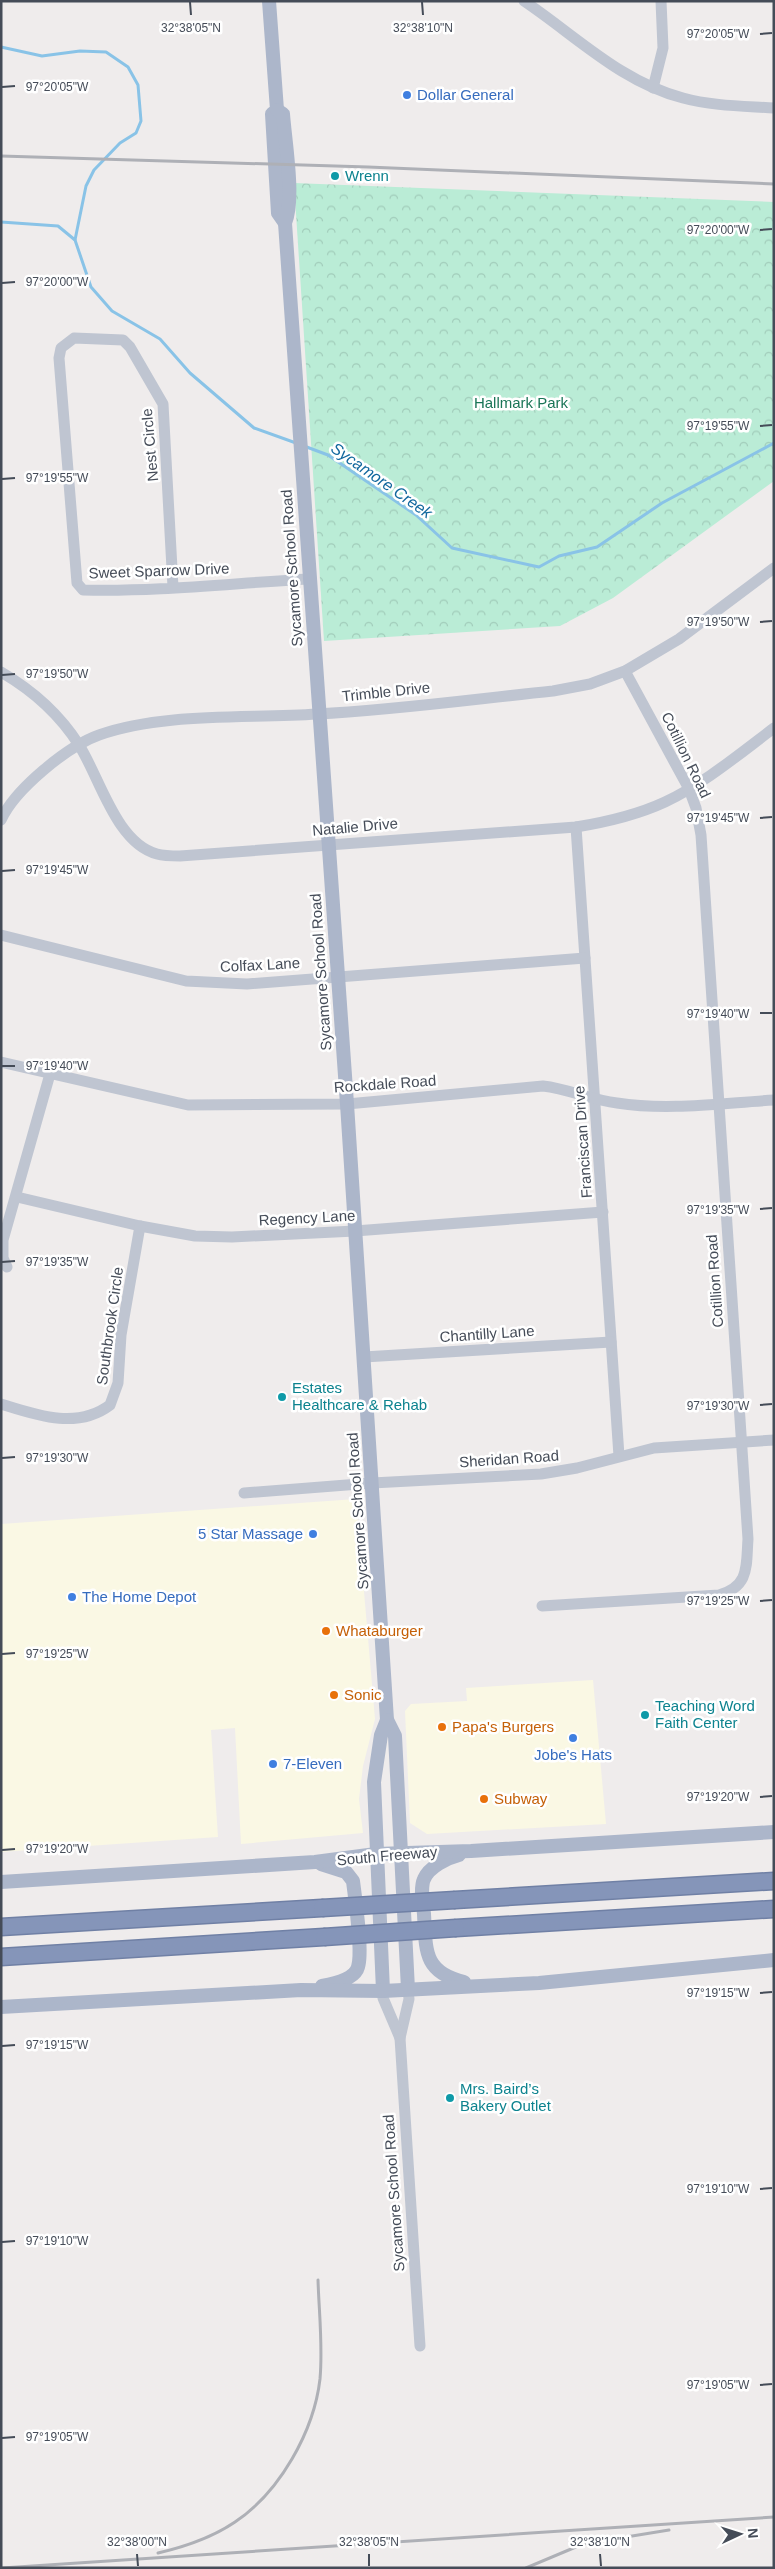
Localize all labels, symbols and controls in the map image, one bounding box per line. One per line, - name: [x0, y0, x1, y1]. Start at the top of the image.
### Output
- text: 32°38'05"N: [161, 21, 221, 35]
- text: 32°38'10"N: [393, 21, 453, 35]
- text: 97°20'05"W: [687, 27, 750, 41]
- text: 97°20'05"W: [26, 80, 89, 94]
- place label: Dollar General: [417, 86, 514, 103]
- marker: Dollar General: [401, 89, 413, 101]
- place label: Wrenn: [345, 167, 389, 184]
- marker: Wrenn: [329, 170, 341, 182]
- text: 97°20'00"W: [687, 223, 750, 237]
- text: 97°20'00"W: [26, 275, 89, 289]
- park label: Hallmark Park: [474, 394, 569, 411]
- street label: Nest Circle: [138, 408, 161, 482]
- text: 97°19'55"W: [687, 419, 750, 433]
- water label: Sycamore Creek: [328, 439, 436, 522]
- text: 97°19'55"W: [26, 471, 89, 485]
- street label: Sycamore School Road: [278, 489, 305, 647]
- street label: Sweet Sparrow Drive: [88, 560, 230, 581]
- text: 97°19'50"W: [687, 615, 750, 629]
- text: 97°19'50"W: [26, 667, 89, 681]
- street label: Trimble Drive: [341, 678, 431, 705]
- street label: Cotillion Road: [658, 709, 715, 800]
- text: 97°19'45"W: [687, 811, 750, 825]
- street label: Natalie Drive: [311, 814, 398, 839]
- text: 97°19'45"W: [26, 863, 89, 877]
- street label: Sycamore School Road: [307, 893, 334, 1051]
- street label: Colfax Lane: [220, 954, 300, 975]
- text: 97°19'40"W: [687, 1007, 750, 1021]
- text: 97°19'40"W: [26, 1059, 89, 1073]
- street label: Rockdale Road: [333, 1071, 437, 1096]
- street label: Franciscan Drive: [570, 1085, 595, 1199]
- text: 97°19'35"W: [687, 1203, 750, 1217]
- street label: Regency Lane: [258, 1206, 356, 1229]
- street label: Cotillion Road: [703, 1234, 726, 1328]
- text: 97°19'35"W: [26, 1255, 89, 1269]
- street label: Southbrook Circle: [93, 1266, 126, 1386]
- street label: Chantilly Lane: [439, 1322, 535, 1345]
- place label: Estates Healthcare & Rehab: [292, 1379, 427, 1413]
- marker: Estates Healthcare & Rehab: [276, 1391, 288, 1403]
- text: 97°19'30"W: [687, 1399, 750, 1413]
- street label: Sycamore School Road: [344, 1432, 371, 1590]
- street label: Sheridan Road: [458, 1447, 559, 1470]
- text: 97°19'30"W: [26, 1451, 89, 1465]
- place label: 5 Star Massage: [198, 1525, 303, 1542]
- marker: 5 Star Massage: [307, 1528, 319, 1540]
- place label: The Home Depot: [82, 1588, 197, 1605]
- marker: The Home Depot: [66, 1591, 78, 1603]
- text: 97°19'25"W: [687, 1594, 750, 1608]
- place label: Whataburger: [336, 1622, 423, 1639]
- marker: Whataburger: [320, 1625, 332, 1637]
- text: 97°19'25"W: [26, 1647, 89, 1661]
- place label: Sonic: [344, 1686, 382, 1703]
- marker: Sonic: [328, 1689, 340, 1701]
- place label: Teaching Word Faith Center: [655, 1697, 755, 1731]
- marker: Teaching Word Faith Center: [639, 1709, 651, 1721]
- place label: Papa's Burgers: [452, 1718, 554, 1735]
- marker: Papa's Burgers: [436, 1721, 448, 1733]
- marker: Jobe's Hats: [567, 1732, 579, 1744]
- place label: Jobe's Hats: [534, 1746, 612, 1763]
- place label: 7-Eleven: [283, 1755, 342, 1772]
- marker: 7-Eleven: [267, 1758, 279, 1770]
- place label: Subway: [494, 1790, 548, 1807]
- text: 97°19'20"W: [687, 1790, 750, 1804]
- marker: Subway: [478, 1793, 490, 1805]
- text: 97°19'20"W: [26, 1842, 89, 1856]
- street label: South Freeway: [336, 1843, 438, 1868]
- text: 97°19'15"W: [687, 1986, 750, 2000]
- text: 97°19'15"W: [26, 2038, 89, 2052]
- place label: Mrs. Baird’s Bakery Outlet: [460, 2080, 552, 2114]
- marker: Mrs. Baird’s Bakery Outlet: [444, 2092, 456, 2104]
- street label: Sycamore School Road: [380, 2114, 407, 2272]
- text: 97°19'10"W: [687, 2182, 750, 2196]
- text: 97°19'10"W: [26, 2234, 89, 2248]
- text: 97°19'05"W: [687, 2378, 750, 2392]
- text: 97°19'05"W: [26, 2430, 89, 2444]
- north arrow: [715, 2509, 765, 2559]
- text: N: [745, 2527, 761, 2539]
- text: 32°38'00"N: [107, 2535, 167, 2549]
- text: 32°38'05"N: [339, 2535, 399, 2549]
- text: 32°38'10"N: [570, 2535, 630, 2549]

